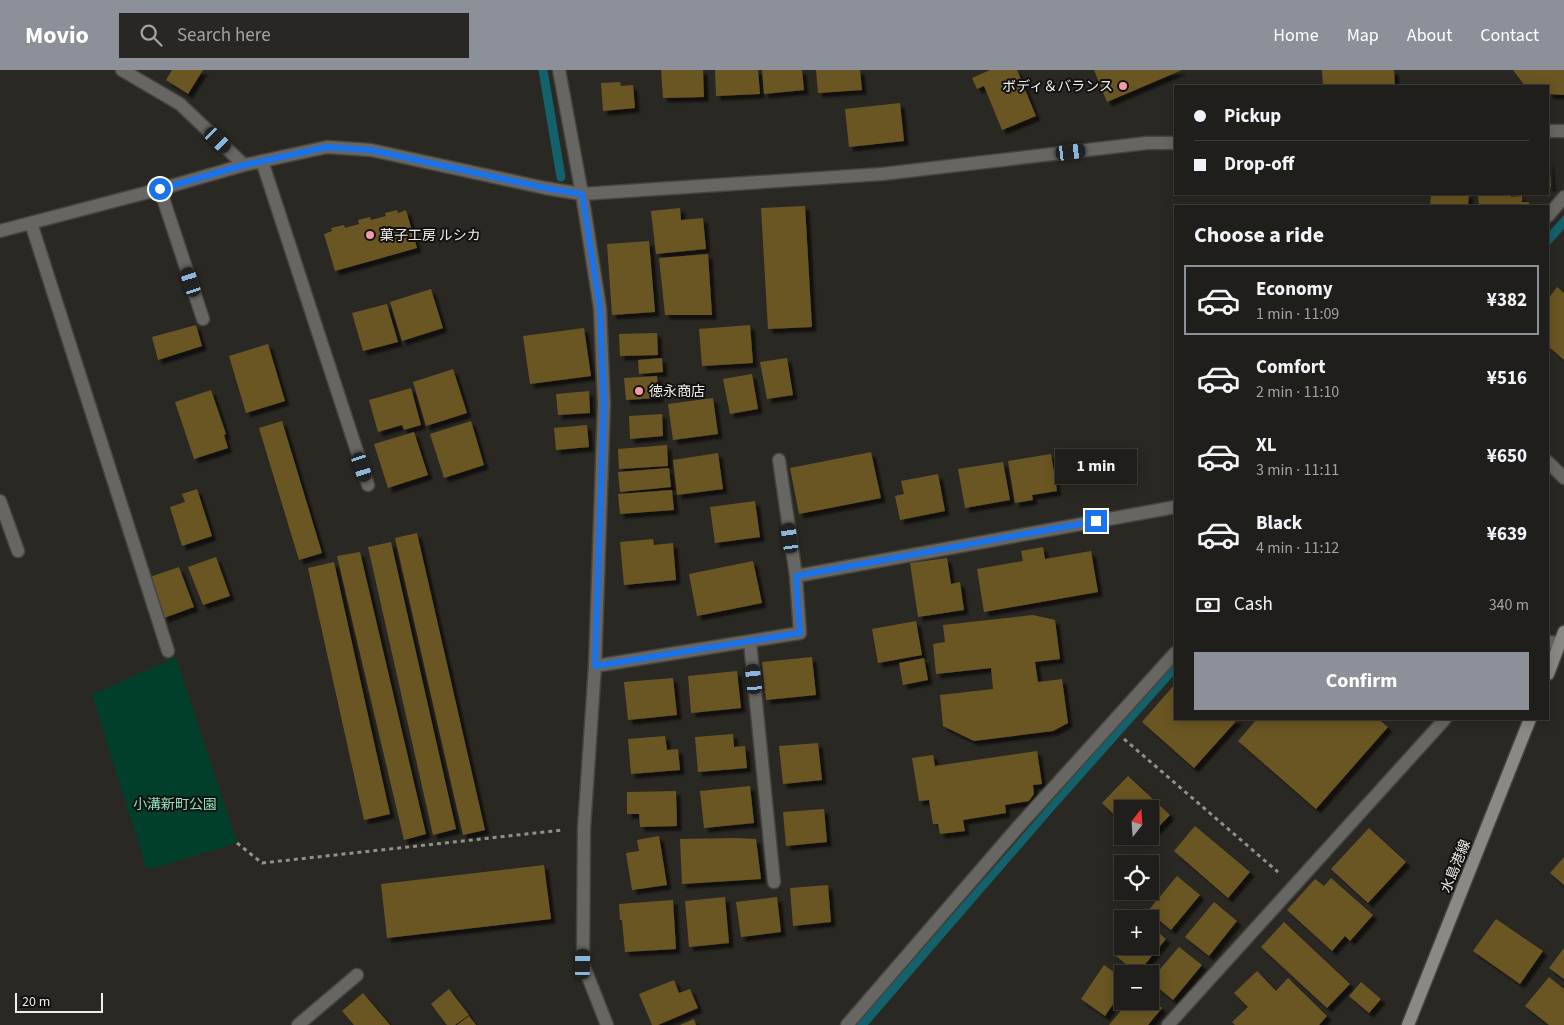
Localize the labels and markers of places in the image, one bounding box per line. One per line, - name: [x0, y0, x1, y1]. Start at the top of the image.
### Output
- place label: ボディ＆バランス: [1002, 77, 1113, 97]
- marker: ボディ＆バランス: [1117, 80, 1129, 92]
- place label: 菓子工房 ルシカ: [380, 226, 481, 246]
- marker: 菓子工房 ルシカ: [364, 229, 376, 241]
- place label: 徳永商店: [649, 382, 705, 402]
- marker: 徳永商店: [633, 385, 645, 397]

